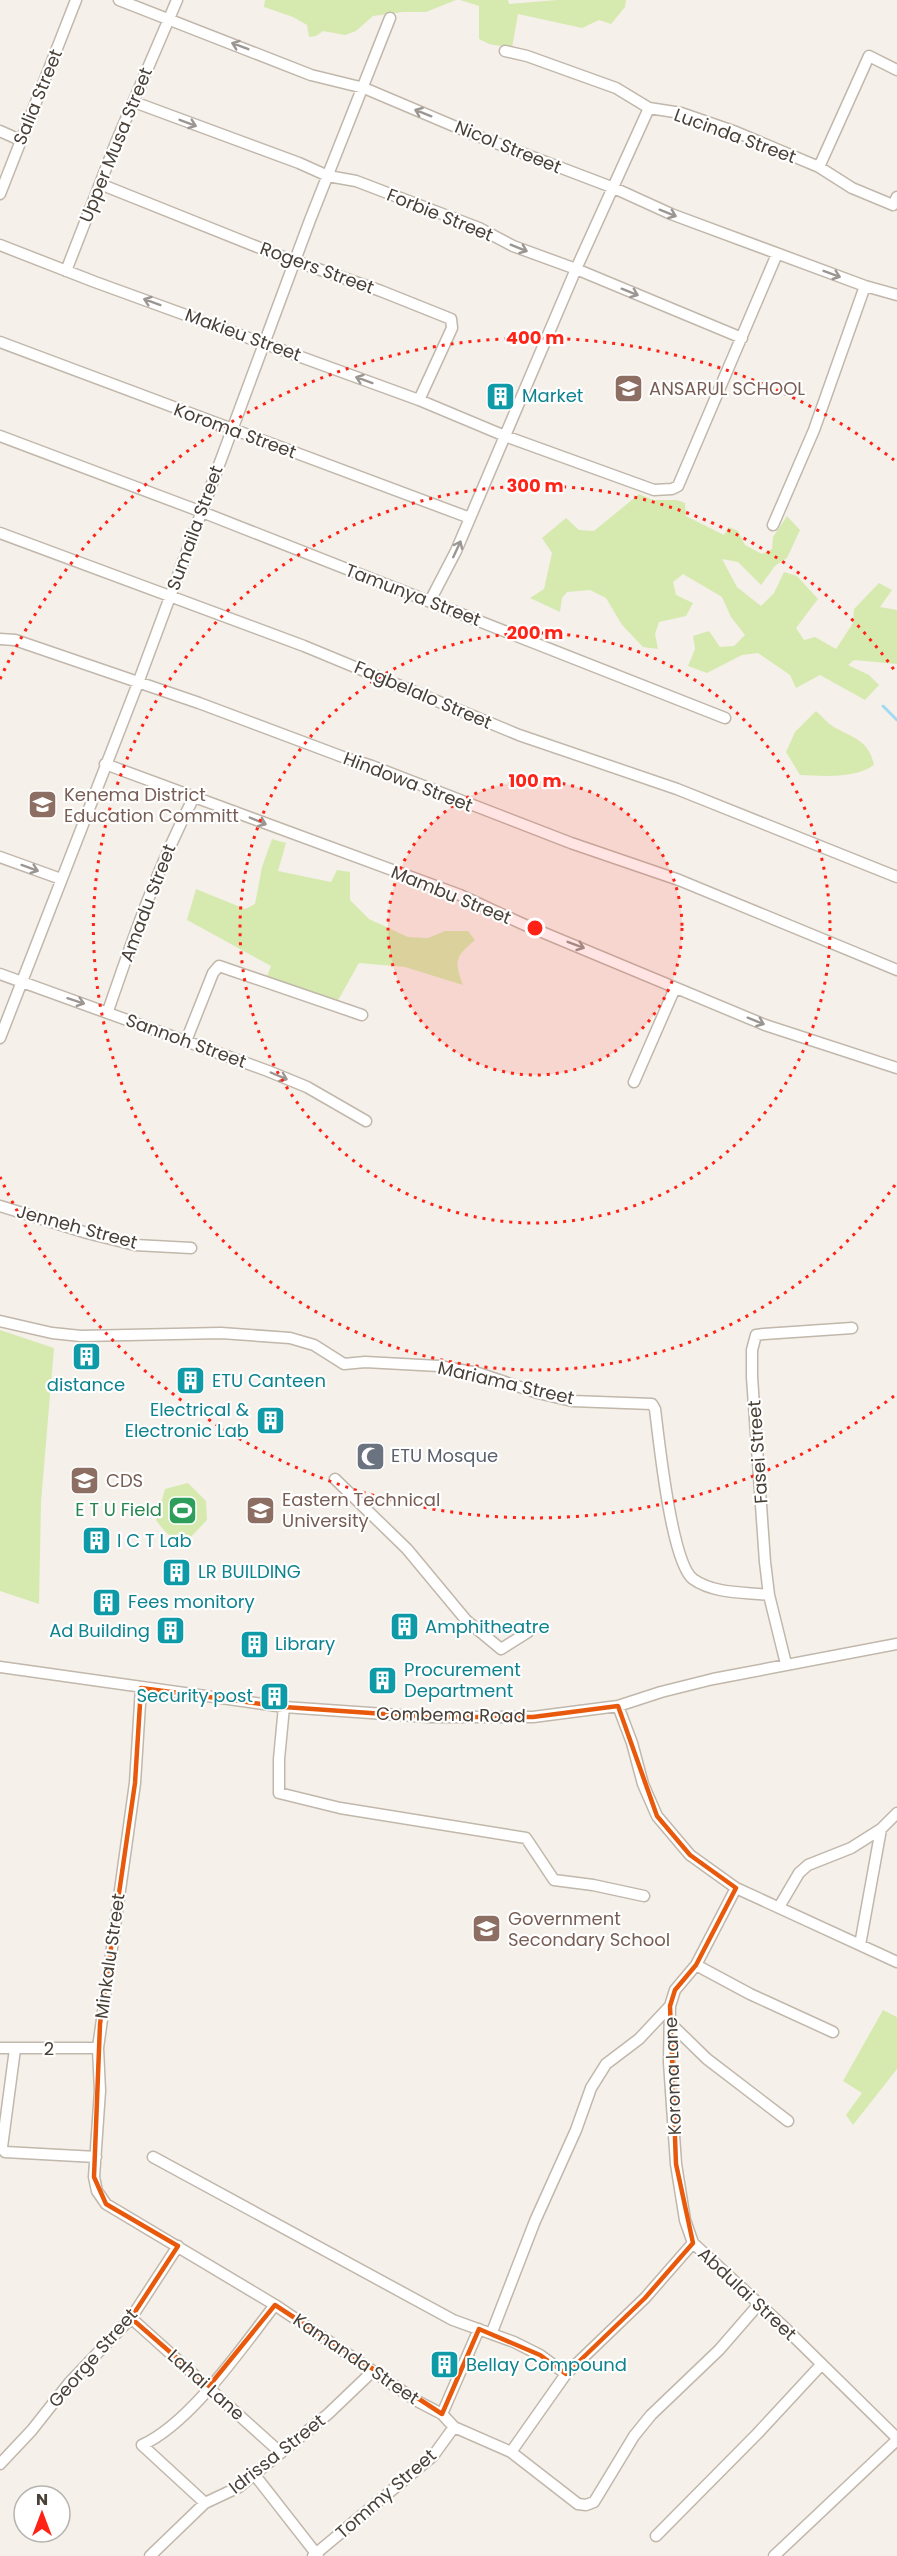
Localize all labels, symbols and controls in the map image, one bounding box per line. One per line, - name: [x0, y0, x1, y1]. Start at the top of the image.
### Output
- one-way arrow: [232, 40, 250, 51]
- street label: Salia Street: [7, 45, 68, 148]
- street label: Upper Musa Street: [73, 64, 158, 226]
- street label: Lucinda Street: [671, 102, 800, 169]
- one-way arrow: [414, 107, 433, 118]
- street label: Nicol Streeet: [451, 114, 565, 179]
- one-way arrow: [178, 119, 197, 130]
- street label: Forbie Street: [383, 182, 497, 247]
- one-way arrow: [658, 208, 676, 219]
- street label: Rogers Street: [257, 235, 378, 300]
- one-way arrow: [510, 243, 528, 254]
- one-way arrow: [822, 270, 841, 281]
- one-way arrow: [620, 287, 639, 298]
- one-way arrow: [143, 296, 161, 307]
- street label: Makieu Street: [182, 302, 305, 367]
- text: 400 m: [506, 325, 564, 350]
- school or university icon: ANSARUL SCHOOL: [612, 373, 644, 405]
- one-way arrow: [355, 374, 374, 385]
- place label: ANSARUL SCHOOL: [649, 376, 805, 401]
- building icon: Market: [485, 380, 517, 412]
- place label: Market: [522, 383, 583, 408]
- street label: Koroma Street: [170, 397, 300, 464]
- street label: Sumaila Street: [160, 462, 229, 594]
- text: 300 m: [506, 473, 564, 498]
- one-way arrow: [451, 540, 463, 558]
- street label: Tamunya Street: [342, 557, 485, 632]
- text: 200 m: [507, 620, 563, 645]
- street label: Fagbelalo Street: [351, 654, 496, 735]
- street label: Hindowa Street: [340, 745, 476, 818]
- text: 100 m: [508, 768, 562, 793]
- place label: Kenema District Education Committ: [64, 782, 239, 828]
- school or university icon: Kenema District Education Committ: [27, 789, 59, 821]
- one-way arrow: [248, 816, 267, 827]
- street label: Amadu Street: [114, 840, 181, 965]
- street label: Mambu Street: [387, 859, 515, 930]
- one-way arrow: [20, 863, 39, 874]
- centre of rings: [525, 918, 545, 938]
- one-way arrow: [566, 941, 585, 952]
- one-way arrow: [67, 996, 86, 1007]
- street label: Sannoh Street: [123, 1007, 250, 1074]
- one-way arrow: [746, 1017, 764, 1028]
- one-way arrow: [269, 1071, 288, 1082]
- street label: Jenneh Street: [14, 1198, 140, 1255]
- building icon: distance: [70, 1340, 102, 1372]
- street label: Mariama Street: [435, 1355, 577, 1410]
- building icon: ETU Canteen: [175, 1365, 207, 1397]
- place label: ETU Canteen: [212, 1368, 326, 1393]
- place label: distance: [47, 1372, 125, 1397]
- place label: Electrical & Electronic Lab: [125, 1397, 250, 1443]
- street label: Fasei Street: [741, 1399, 774, 1505]
- building icon: Electrical & Electronic Lab: [254, 1404, 286, 1436]
- mosque icon: ETU Mosque: [354, 1440, 386, 1472]
- place label: ETU Mosque: [391, 1443, 498, 1468]
- school or university icon: CDS: [69, 1465, 101, 1497]
- place label: CDS: [106, 1468, 143, 1493]
- place label: Eastern Technical University: [282, 1487, 440, 1533]
- sports icon: E T U Field: [167, 1494, 199, 1526]
- school or university icon: Eastern Technical University: [245, 1494, 277, 1526]
- place label: E T U Field: [75, 1497, 162, 1522]
- building icon: I C T Lab: [80, 1525, 112, 1557]
- place label: I C T Lab: [117, 1528, 192, 1553]
- building icon: LR BUILDING: [161, 1556, 193, 1588]
- place label: LR BUILDING: [198, 1559, 301, 1584]
- building icon: Fees monitory: [91, 1586, 123, 1618]
- place label: Fees monitory: [128, 1589, 255, 1614]
- building icon: Amphitheatre: [388, 1611, 420, 1643]
- place label: Amphitheatre: [425, 1614, 550, 1639]
- building icon: Ad Building: [155, 1615, 187, 1647]
- place label: Ad Building: [49, 1618, 150, 1643]
- building icon: Library: [238, 1628, 270, 1660]
- place label: Library: [275, 1631, 335, 1656]
- place label: Procurement Department: [404, 1657, 521, 1703]
- building icon: Procurement Department: [367, 1664, 399, 1696]
- building icon: Security post: [258, 1680, 290, 1712]
- place label: Security post: [137, 1683, 253, 1708]
- street label: Combema Road: [376, 1701, 526, 1728]
- street label: Minkalu Street: [88, 1892, 131, 2020]
- place label: Government Secondary School: [508, 1906, 670, 1952]
- school or university icon: Government Secondary School: [471, 1913, 503, 1945]
- street label: Koroma Lane: [658, 2016, 687, 2136]
- street label: 2: [44, 2036, 54, 2061]
- street label: Abdulai Street: [693, 2241, 802, 2346]
- street label: George Street: [42, 2303, 143, 2413]
- street label: Kamanda Street: [288, 2307, 424, 2410]
- street label: Lahai Lane: [162, 2343, 250, 2426]
- building icon: Bellay Compound: [429, 2349, 461, 2381]
- place label: Bellay Compound: [466, 2352, 627, 2377]
- street label: Idrissa Street: [223, 2408, 330, 2499]
- street label: Tommy Street: [330, 2443, 441, 2544]
- north arrow: [12, 2484, 72, 2544]
- text: N: [36, 2488, 48, 2511]

